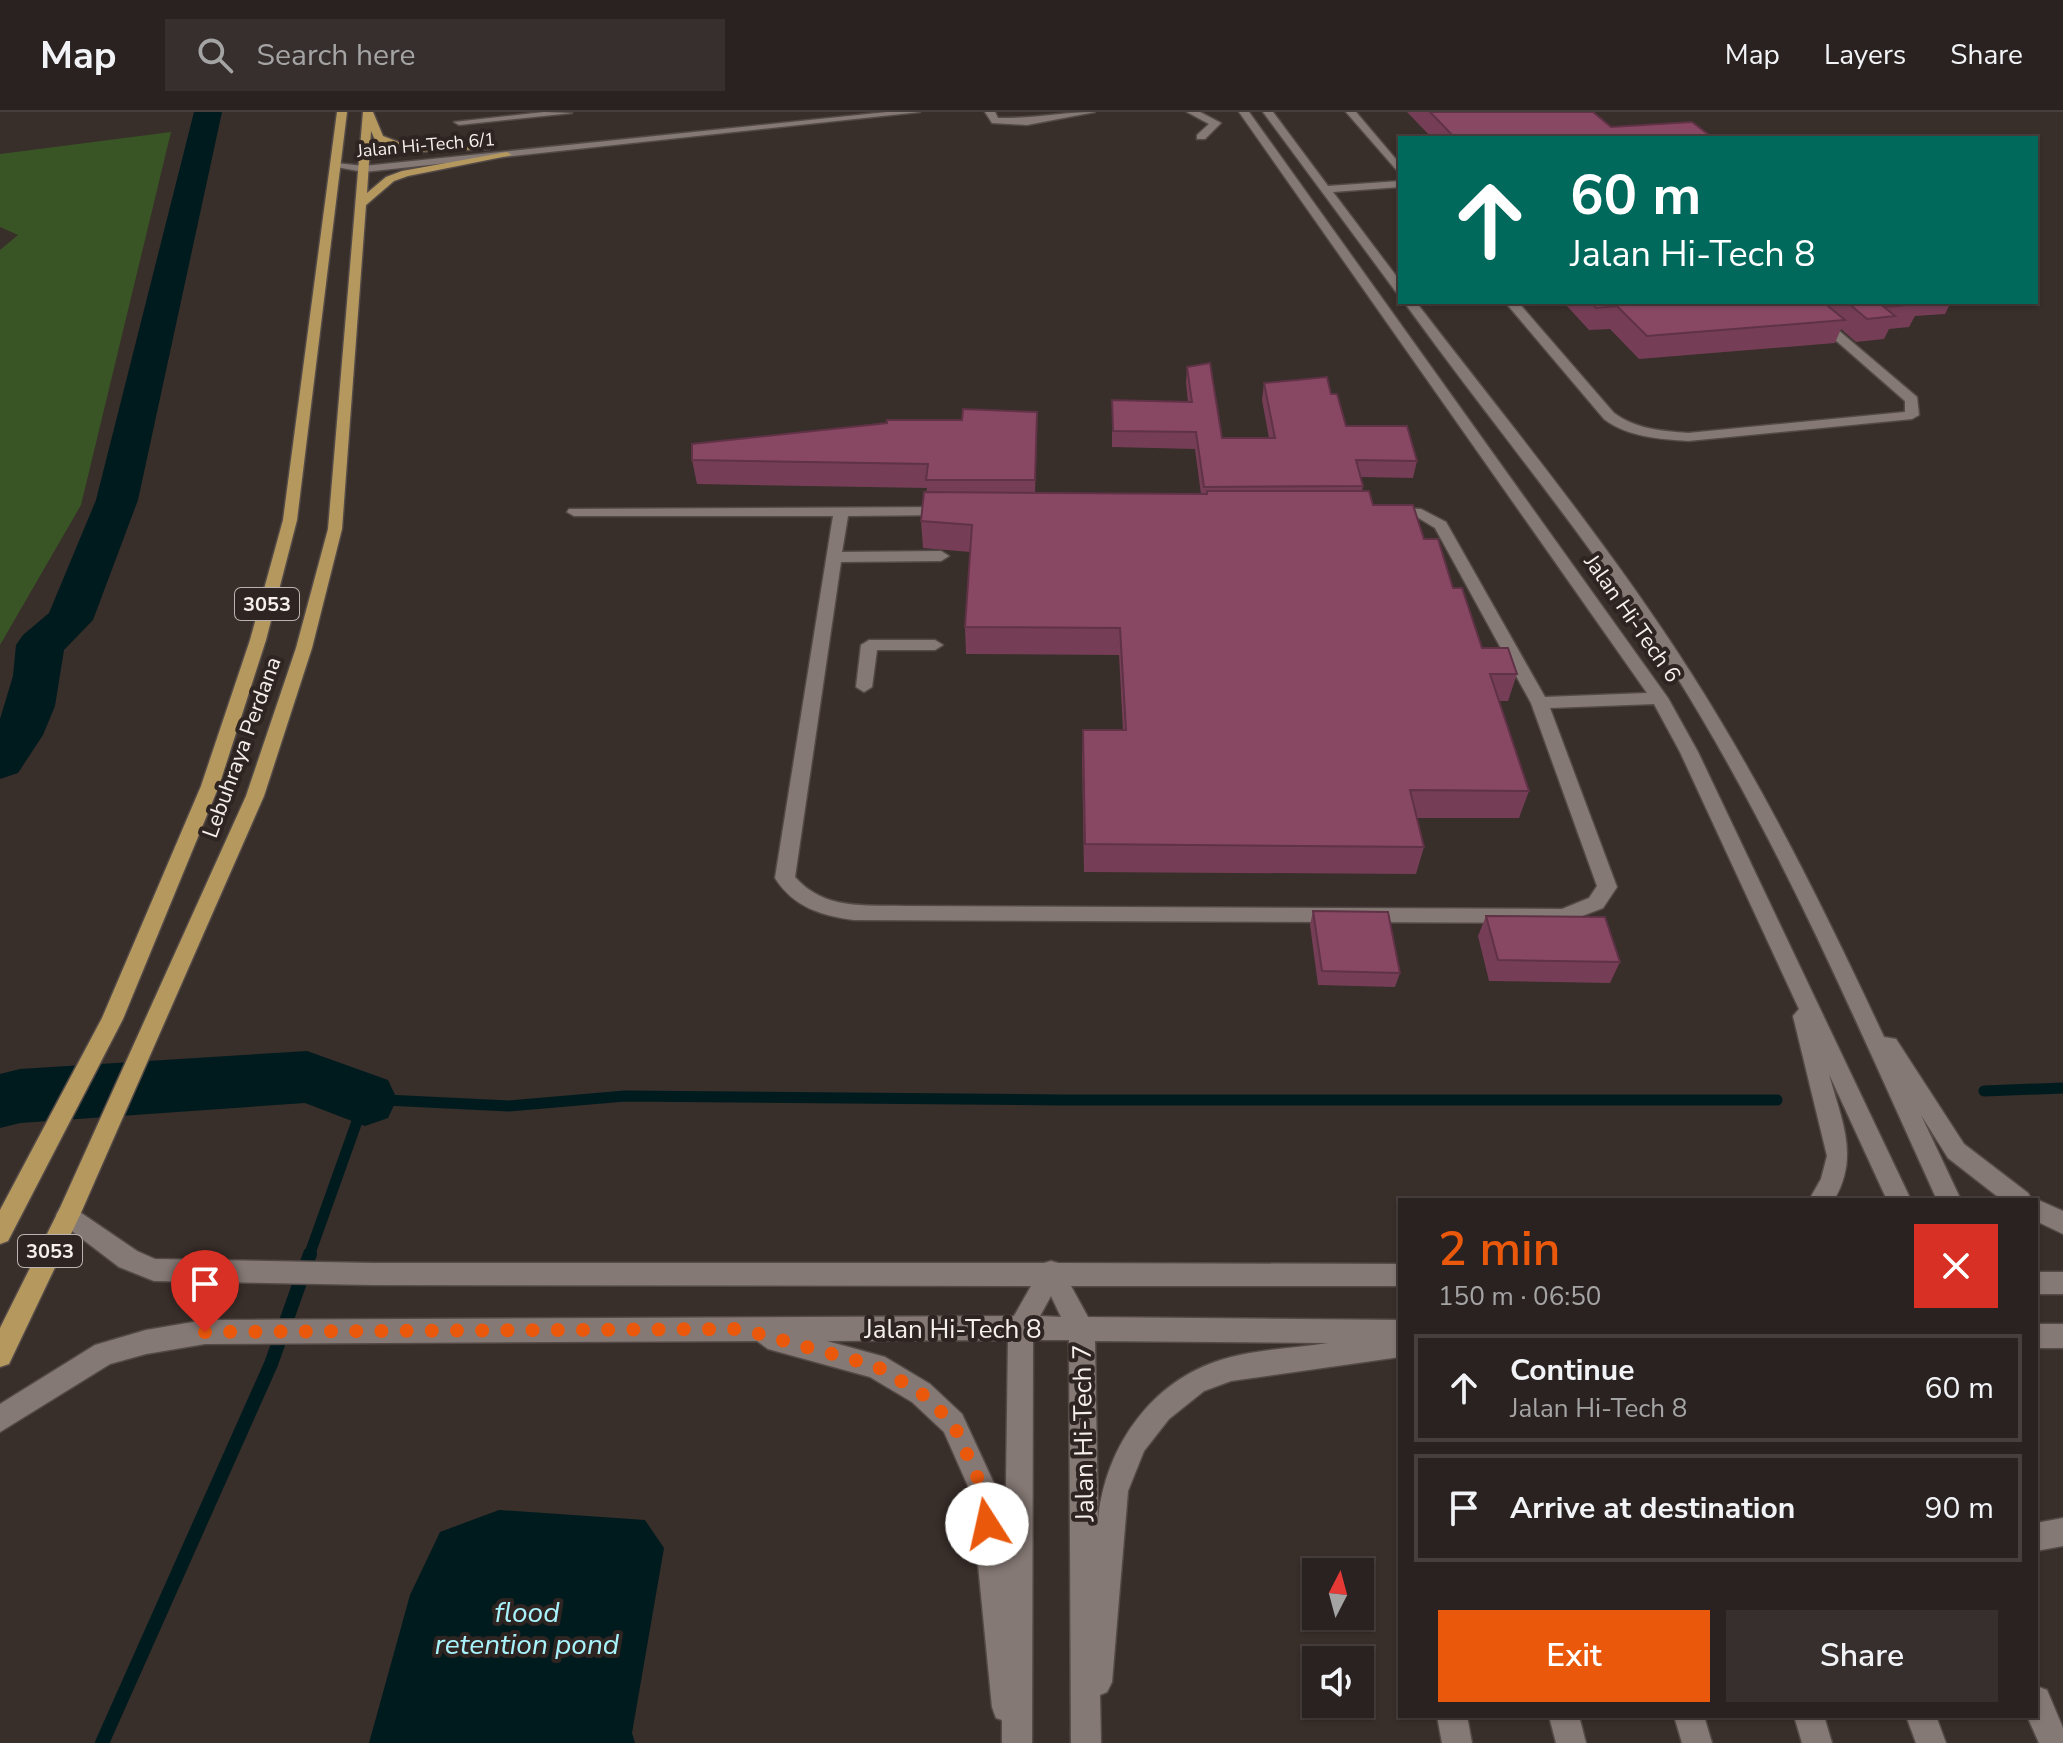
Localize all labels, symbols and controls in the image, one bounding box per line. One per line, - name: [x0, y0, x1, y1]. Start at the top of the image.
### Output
- search box: [165, 19, 725, 91]
- text: Map: [40, 30, 117, 81]
- icon: search: [193, 33, 237, 77]
- text: Search here: [257, 35, 416, 76]
- text: Map: [1725, 36, 1780, 74]
- text: Layers: [1824, 36, 1906, 74]
- text: Share: [1950, 36, 2023, 74]
- street label: Jalan Hi-Tech 6/1: [355, 127, 496, 163]
- text: 60 m: [1570, 157, 1701, 234]
- icon: ahead: [1438, 168, 1542, 272]
- text: Jalan Hi-Tech 8: [1570, 230, 1816, 279]
- street label: Jalan Hi-Tech 6: [1576, 548, 1688, 689]
- road number: 3053: [235, 588, 299, 620]
- street label: Lebuhraya Perdana: [195, 653, 289, 842]
- text: 2 min: [1438, 1216, 1560, 1282]
- button: close: [1914, 1224, 1998, 1308]
- road number: 3053: [18, 1235, 82, 1267]
- pin: [171, 1250, 239, 1332]
- icon: arrive: [183, 1262, 227, 1306]
- text: 150 m · 06:50: [1438, 1279, 1601, 1314]
- street label: Jalan Hi-Tech 8: [863, 1312, 1042, 1347]
- street label: Jalan Hi-Tech 7: [1064, 1344, 1103, 1523]
- text: Continue: [1510, 1350, 1635, 1391]
- icon: ahead: [1442, 1366, 1486, 1410]
- text: 60 m: [1925, 1368, 1994, 1409]
- text: Jalan Hi-Tech 8: [1510, 1391, 1687, 1426]
- position arrow: [945, 1482, 1029, 1566]
- icon: arrive: [1442, 1486, 1486, 1530]
- text: Arrive at destination: [1510, 1488, 1795, 1529]
- text: 90 m: [1925, 1488, 1994, 1529]
- north arrow: [1302, 1558, 1374, 1630]
- map controls: [1302, 1558, 1374, 1718]
- water label: flood retention pond: [435, 1594, 620, 1664]
- button: Exit: [1438, 1610, 1710, 1702]
- button: Share: [1726, 1610, 1998, 1702]
- button: sound: [1302, 1646, 1374, 1718]

